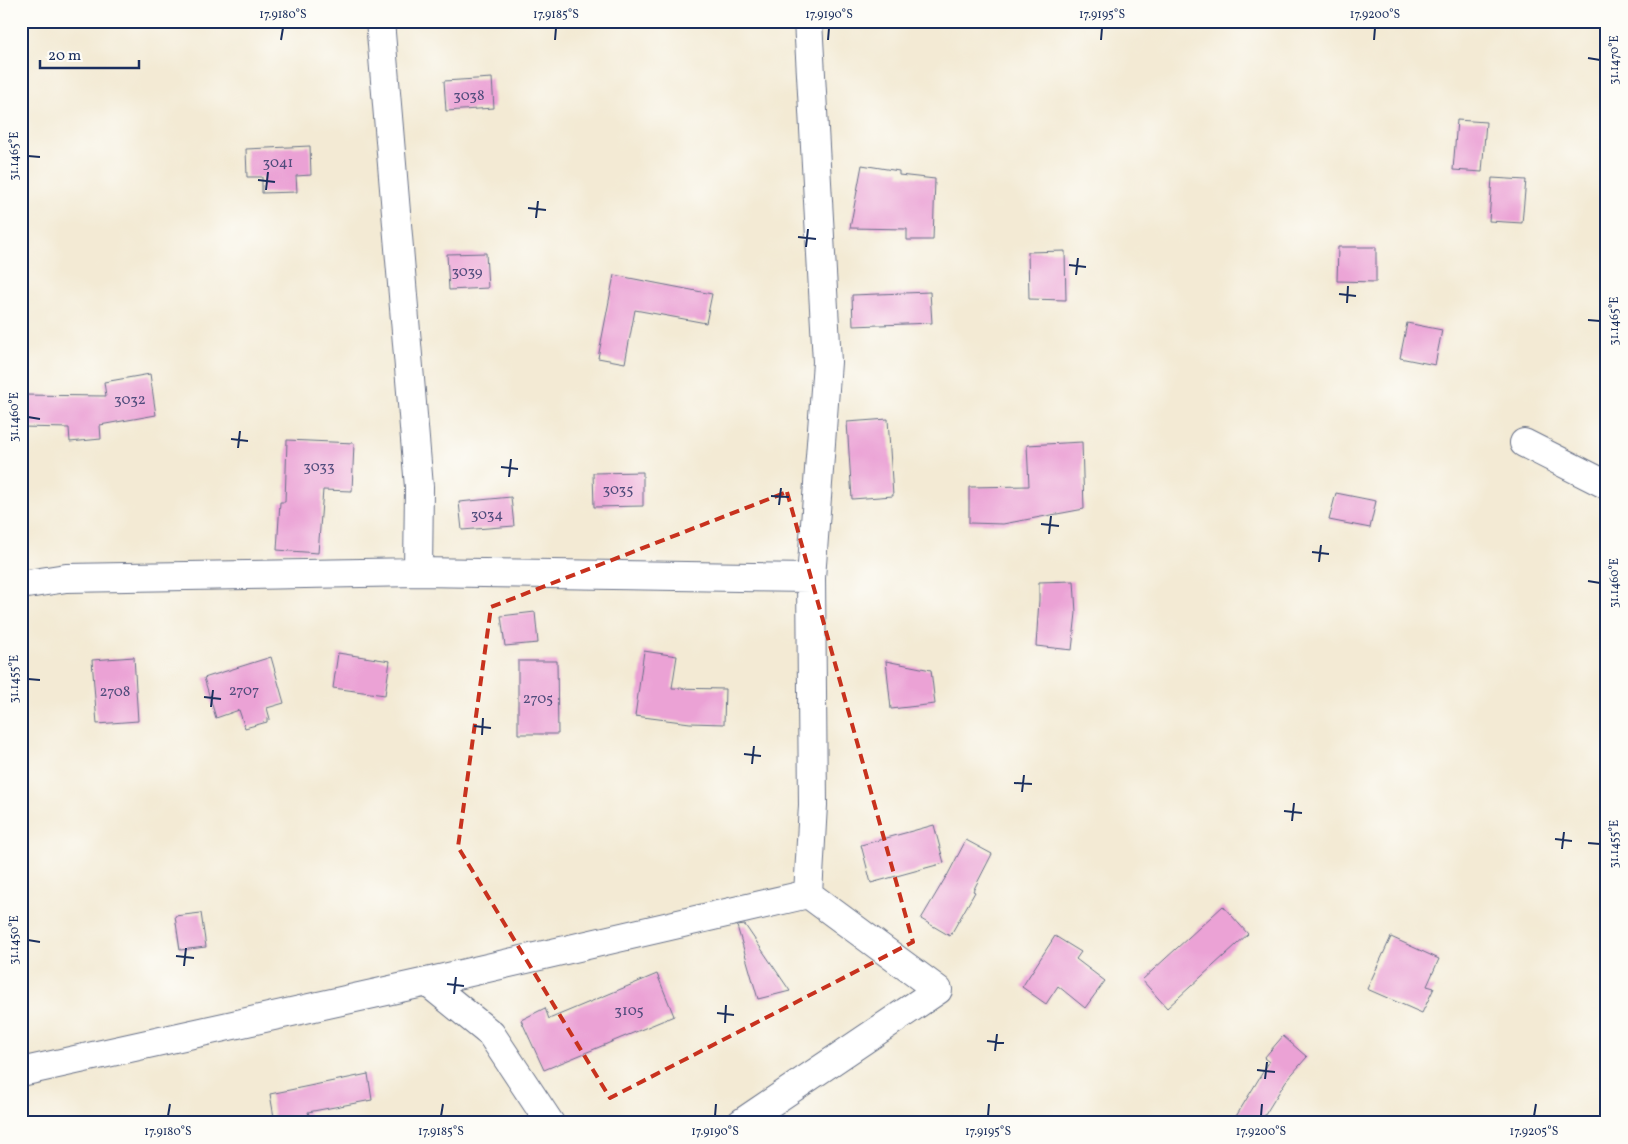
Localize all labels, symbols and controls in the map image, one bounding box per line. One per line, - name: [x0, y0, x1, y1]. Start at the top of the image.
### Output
- text: 17.9180°S: [259, 7, 307, 23]
- text: 17.9185°S: [533, 7, 579, 23]
- text: 17.9190°S: [805, 7, 853, 23]
- text: 17.9195°S: [1079, 7, 1125, 23]
- text: 17.9200°S: [1350, 7, 1400, 23]
- text: 31.1470°E: [1607, 35, 1623, 85]
- scale bar: [40, 38, 139, 70]
- text: 20 m: [48, 46, 81, 67]
- house number: 3038: [453, 86, 485, 107]
- text: 31.1465°E: [7, 132, 23, 180]
- house number: 3041: [263, 153, 293, 174]
- house number: 3039: [451, 262, 483, 283]
- text: 31.1465°E: [1607, 297, 1623, 345]
- house number: 3032: [114, 390, 146, 411]
- text: 31.1460°E: [7, 392, 23, 442]
- house number: 3033: [303, 457, 335, 478]
- house number: 3035: [603, 480, 633, 501]
- house number: 3034: [471, 505, 503, 526]
- text: 31.1460°E: [1607, 558, 1623, 608]
- text: 31.1455°E: [7, 655, 23, 703]
- house number: 2707: [229, 681, 259, 702]
- house number: 2708: [100, 682, 131, 703]
- house number: 2705: [523, 689, 553, 710]
- text: 31.1455°E: [1607, 820, 1623, 868]
- text: 31.1450°E: [7, 915, 23, 965]
- house number: 3105: [614, 1001, 644, 1022]
- text: 17.9180°S: [144, 1124, 192, 1140]
- text: 17.9185°S: [418, 1124, 464, 1140]
- text: 17.9190°S: [691, 1124, 739, 1140]
- text: 17.9195°S: [965, 1124, 1011, 1140]
- text: 17.9200°S: [1236, 1124, 1286, 1140]
- text: 17.9205°S: [1510, 1124, 1558, 1140]

